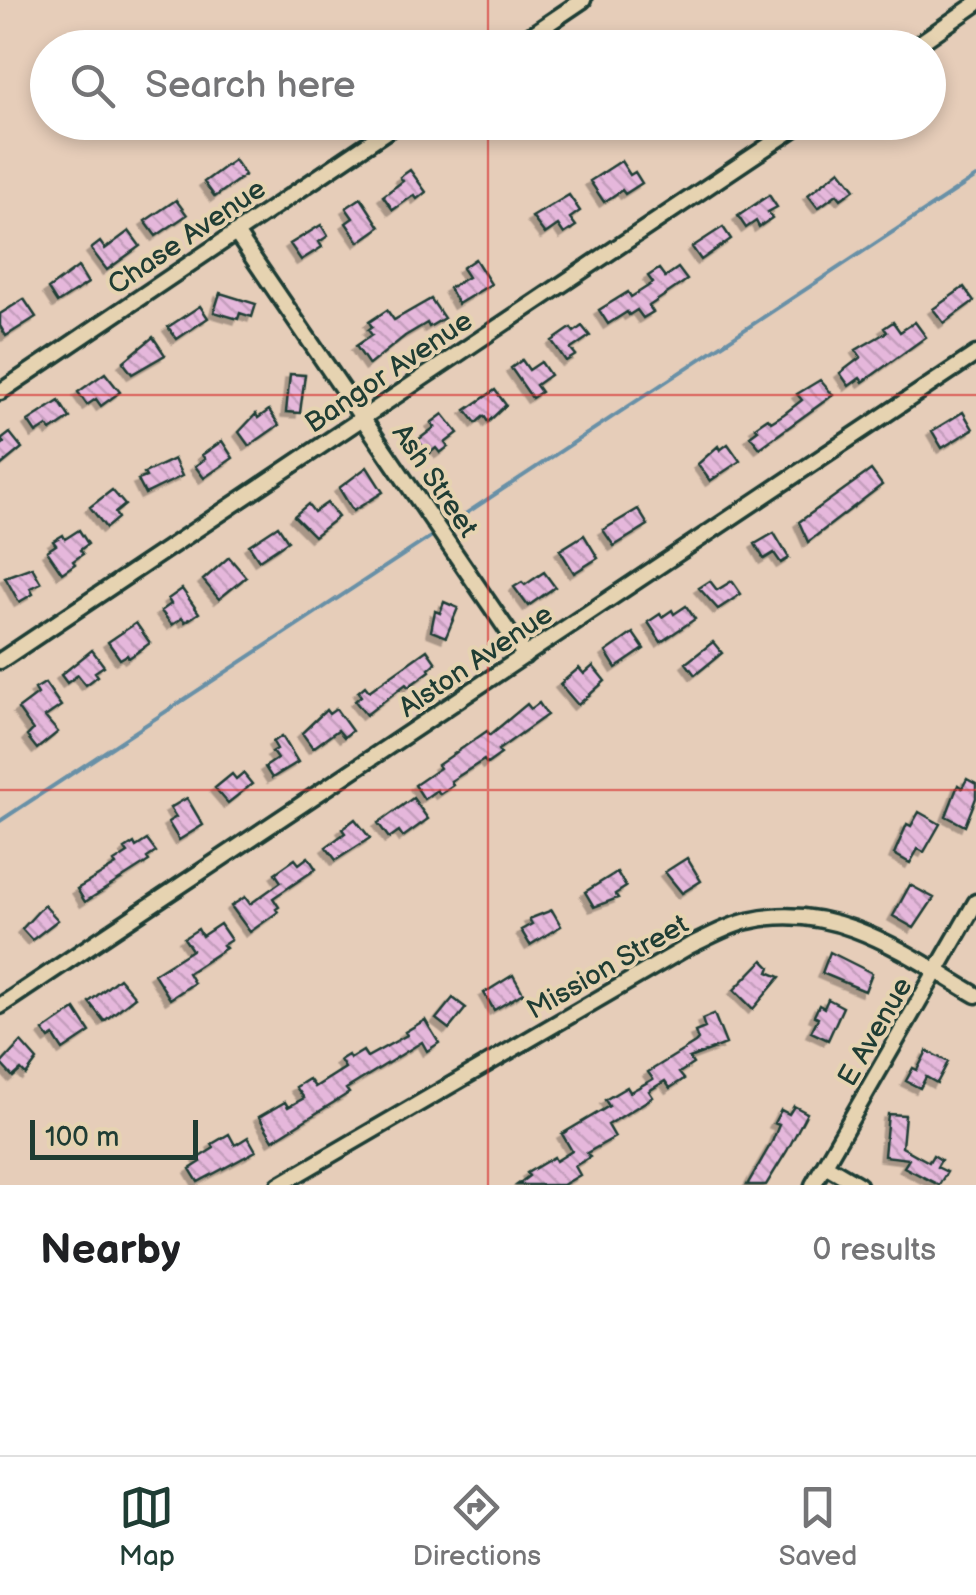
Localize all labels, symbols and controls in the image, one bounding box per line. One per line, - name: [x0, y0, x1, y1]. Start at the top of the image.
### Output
- search box: [30, 30, 946, 140]
- icon: search: [65, 58, 120, 113]
- text: Search here: [145, 63, 356, 108]
- street label: Chase Avenue: [102, 172, 272, 302]
- street label: Bangor Avenue: [299, 304, 479, 440]
- street label: Ash Street: [385, 418, 485, 544]
- street label: Alston Avenue: [393, 598, 559, 725]
- street label: Mission Street: [521, 908, 695, 1027]
- street label: E Avenue: [831, 972, 920, 1092]
- scale bar: [30, 1115, 198, 1160]
- text: 100 m: [45, 1121, 119, 1154]
- text: Nearby: [40, 1225, 180, 1276]
- text: 0 results: [813, 1231, 936, 1270]
- tab: Map: [119, 1480, 175, 1573]
- tab: Directions: [412, 1480, 541, 1573]
- tab: Saved: [779, 1480, 857, 1573]

